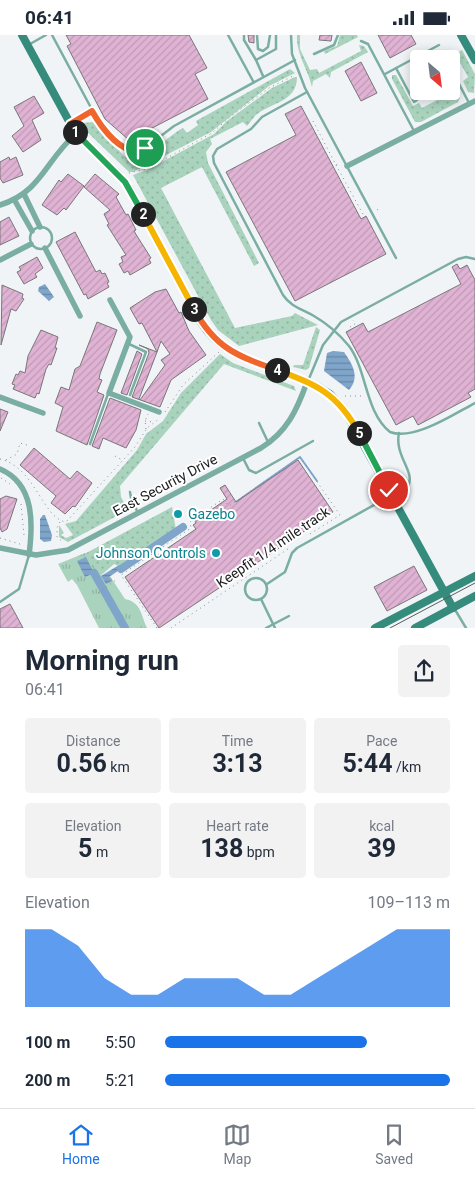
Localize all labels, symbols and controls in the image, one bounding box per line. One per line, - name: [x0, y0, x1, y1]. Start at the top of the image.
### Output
- text: 06:41: [25, 6, 74, 29]
- north arrow: [410, 50, 460, 100]
- map controls: [410, 50, 460, 100]
- pin: 1: [62, 119, 88, 145]
- text: 1: [71, 124, 80, 140]
- pin: [124, 127, 166, 169]
- icon: arrive: [131, 134, 159, 162]
- pin: 2: [130, 201, 156, 227]
- text: 2: [139, 206, 148, 222]
- pin: 3: [182, 297, 206, 321]
- text: 3: [190, 301, 199, 317]
- pin: 4: [264, 357, 290, 383]
- text: 4: [273, 362, 282, 378]
- pin: 5: [346, 421, 372, 445]
- text: 5: [355, 425, 364, 441]
- street label: East Security Drive: [110, 451, 220, 519]
- pin: [368, 469, 410, 511]
- icon: check: [375, 476, 403, 504]
- street label: Keepfit 1/4 mile track: [213, 503, 333, 591]
- place label: Gazebo: [188, 506, 235, 522]
- marker: Gazebo: [172, 508, 184, 520]
- place label: Johnson Controls: [96, 545, 206, 561]
- marker: Johnson Controls: [210, 547, 222, 559]
- text: Morning run: [25, 644, 179, 677]
- button: share: [398, 645, 450, 697]
- text: 06:41: [25, 680, 65, 699]
- text: Distance: [66, 733, 120, 749]
- text: Time: [222, 733, 253, 749]
- text: Pace: [366, 733, 397, 749]
- text: 0.56: [57, 749, 107, 778]
- text: 3:13: [212, 749, 263, 778]
- text: 5:44: [342, 749, 393, 778]
- text: km: [107, 759, 130, 775]
- text: /km: [393, 759, 421, 775]
- text: Elevation: [65, 818, 122, 834]
- text: Heart rate: [206, 818, 269, 834]
- text: kcal: [369, 818, 394, 834]
- text: 5: [78, 834, 92, 863]
- text: 138: [200, 834, 243, 863]
- text: 39: [367, 834, 396, 863]
- text: m: [92, 844, 108, 860]
- text: bpm: [243, 844, 275, 860]
- text: Elevation: [25, 893, 90, 912]
- text: 109–113 m: [368, 893, 450, 912]
- text: 100 m: [25, 1033, 70, 1052]
- text: 5:50: [105, 1033, 136, 1052]
- text: 200 m: [25, 1071, 70, 1090]
- text: 5:21: [105, 1071, 136, 1090]
- tab: Home: [62, 1121, 100, 1167]
- tab: Map: [223, 1121, 251, 1167]
- tab: Saved: [375, 1121, 413, 1167]

